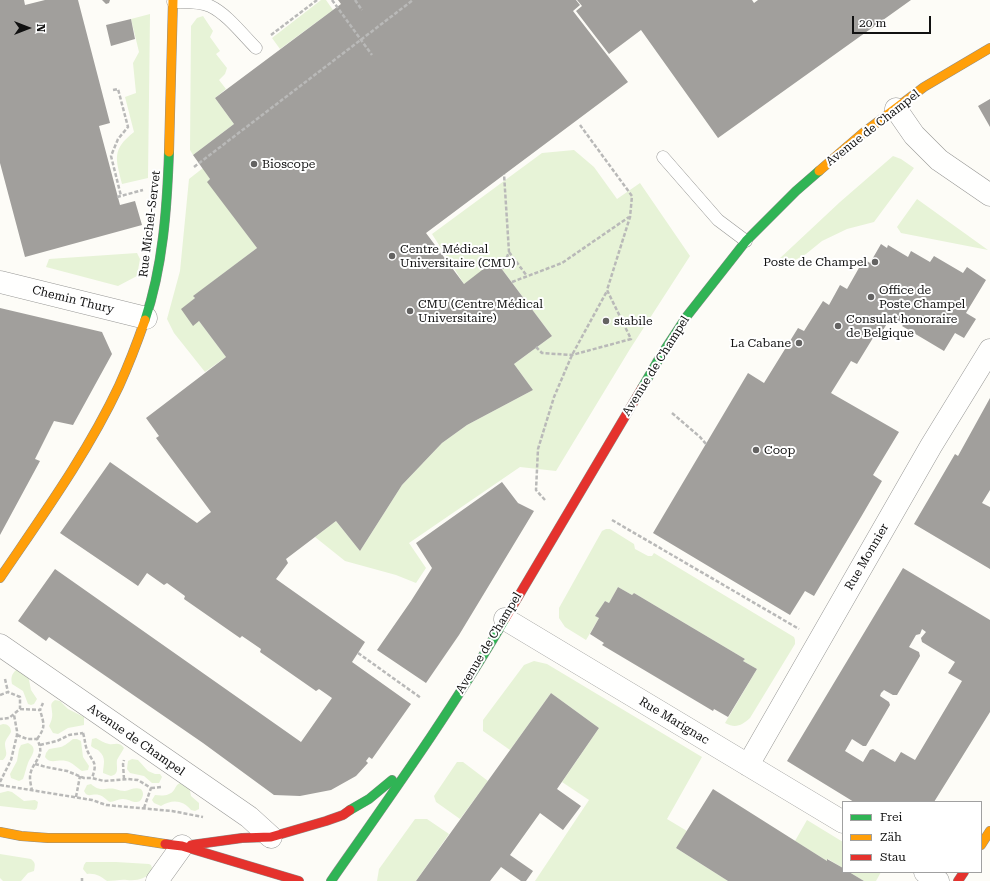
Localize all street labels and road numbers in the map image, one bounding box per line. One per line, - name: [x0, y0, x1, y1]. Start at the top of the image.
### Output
- street label: Avenue de Champel: [823, 87, 923, 169]
- street label: Rue Michel-Servet: [136, 170, 164, 278]
- street label: Chemin Thury: [31, 283, 115, 317]
- street label: Avenue de Champel: [619, 313, 693, 419]
- street label: Rue Monnier: [842, 521, 892, 593]
- street label: Avenue de Champel: [453, 590, 525, 696]
- street label: Rue Marignac: [636, 694, 712, 748]
- street label: Avenue de Champel: [85, 701, 187, 779]

